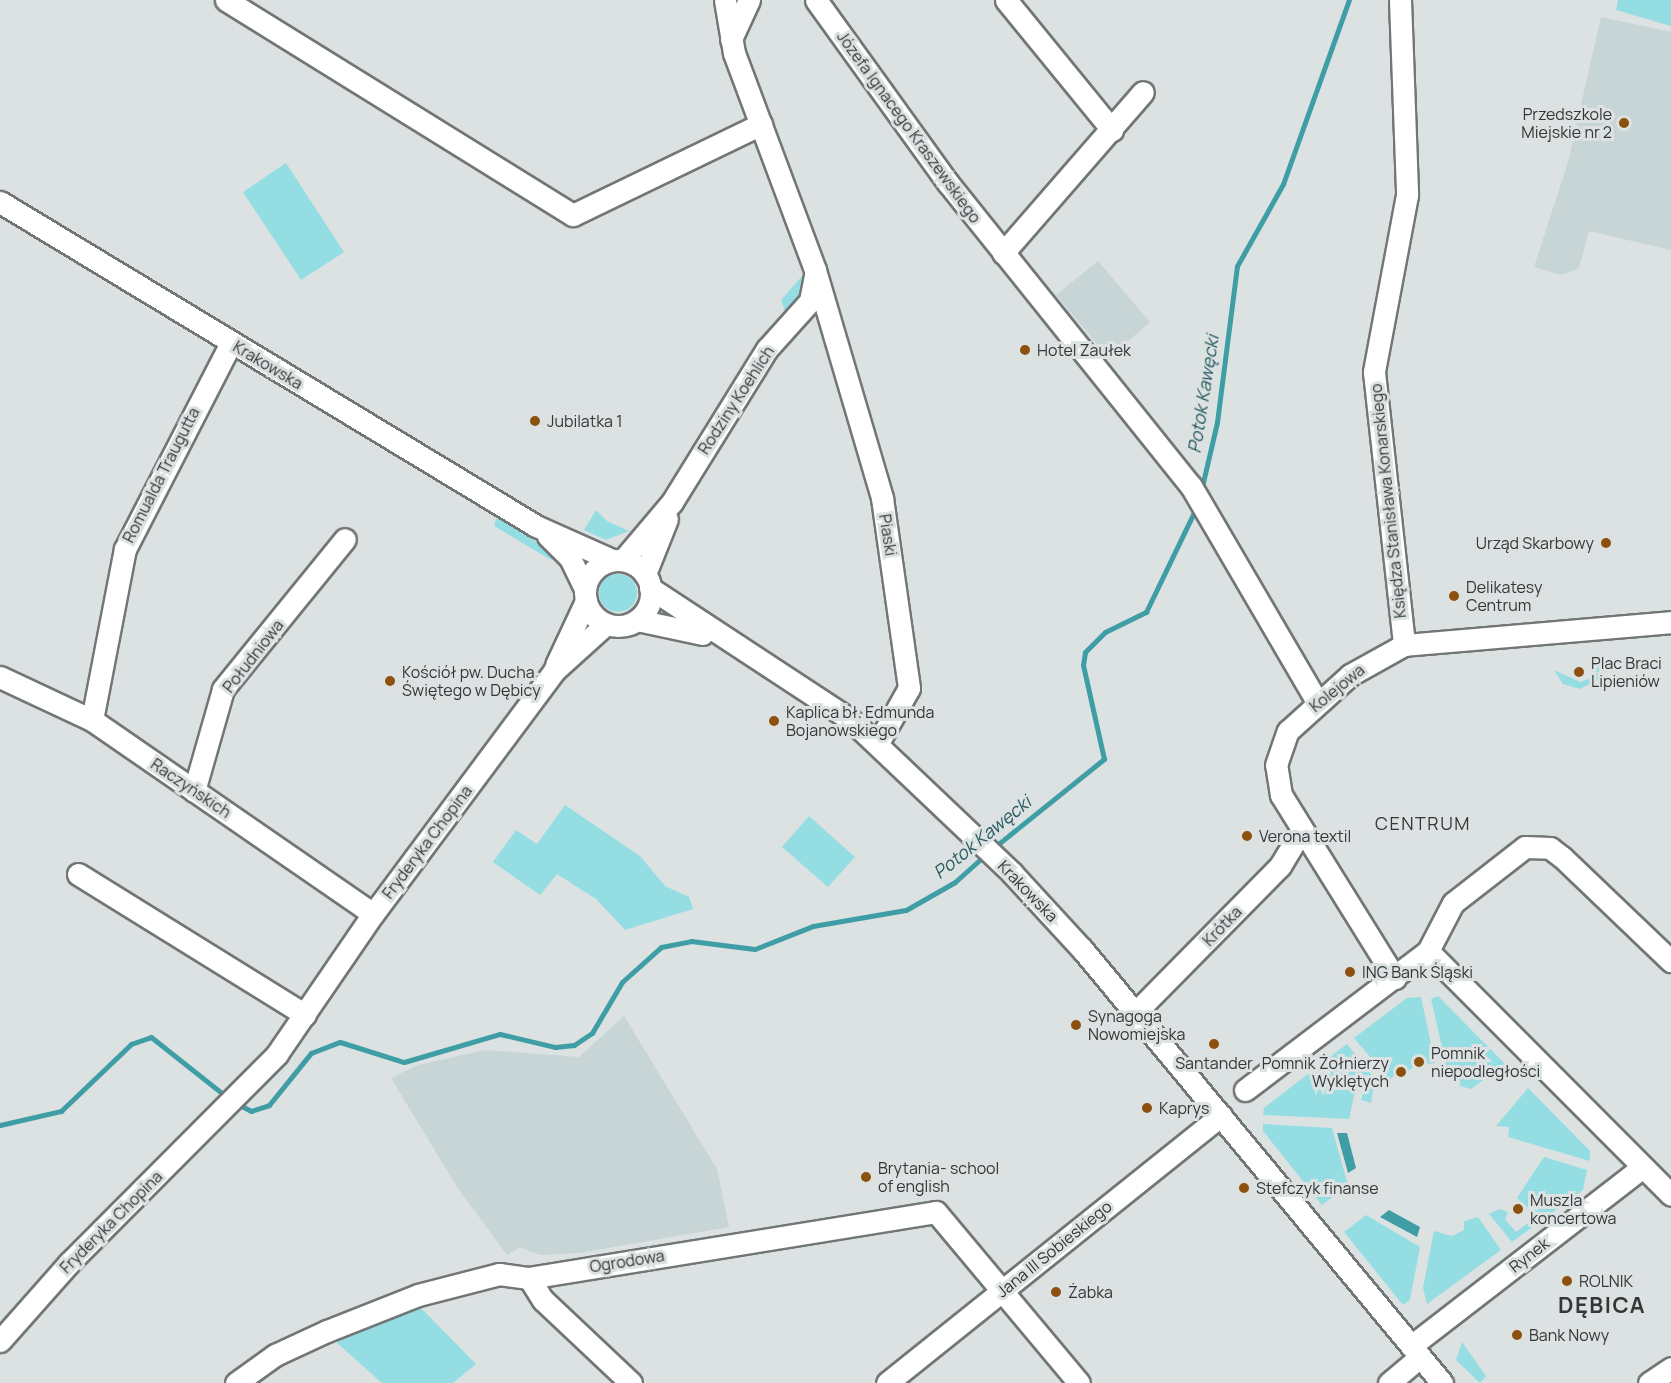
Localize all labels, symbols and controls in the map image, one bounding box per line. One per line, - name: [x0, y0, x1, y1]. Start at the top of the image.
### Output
- street label: Józefa Ignacego Kraszewskiego: [833, 27, 985, 227]
- place label: Przedszkole Miejskie nr 2: [1521, 104, 1612, 142]
- marker: Przedszkole Miejskie nr 2: [1617, 116, 1631, 130]
- water label: Potok Kawęcki: [1183, 333, 1223, 455]
- street label: Krakowska: [230, 337, 306, 393]
- place label: Hotel Zaułek: [1037, 340, 1131, 360]
- street label: Rodziny Koehlich: [694, 342, 778, 458]
- marker: Hotel Zaułek: [1018, 343, 1032, 357]
- street label: Księdza Stanisława Konarskiego: [1366, 383, 1410, 619]
- street label: Romualda Traugutta: [119, 404, 203, 546]
- place label: Jubilatka 1: [547, 411, 622, 431]
- marker: Jubilatka 1: [528, 414, 542, 428]
- street label: Piaski: [875, 513, 901, 557]
- place label: Urząd Skarbowy: [1476, 533, 1594, 553]
- marker: Urząd Skarbowy: [1599, 536, 1613, 550]
- place label: Delikatesy Centrum: [1466, 577, 1542, 615]
- marker: Delikatesy Centrum: [1447, 589, 1461, 603]
- street label: Południowa: [219, 616, 287, 696]
- place label: Plac Braci Lipieniów: [1591, 653, 1662, 691]
- street label: Kolejowa: [1306, 660, 1368, 716]
- place label: Kościół pw. Ducha Świętego w Dębicy: [402, 662, 541, 700]
- marker: Plac Braci Lipieniów: [1572, 665, 1586, 679]
- marker: Kościół pw. Ducha Świętego w Dębicy: [383, 674, 397, 688]
- place label: Kaplica bł. Edmunda Bojanowskiego: [786, 702, 934, 740]
- marker: Kaplica bł. Edmunda Bojanowskiego: [767, 714, 781, 728]
- street label: Raczyńskich: [147, 754, 235, 822]
- street label: Fryderyka Chopina: [378, 782, 476, 902]
- water label: Potok Kawęcki: [929, 791, 1035, 883]
- district label: CENTRUM: [1375, 812, 1471, 834]
- place label: Verona textil: [1259, 826, 1351, 846]
- marker: Verona textil: [1240, 829, 1254, 843]
- street label: Krakowska: [994, 856, 1062, 926]
- street label: Krótka: [1198, 902, 1246, 950]
- place label: ING Bank Śląski: [1362, 962, 1473, 982]
- marker: ING Bank Śląski: [1343, 965, 1357, 979]
- place label: Synagoga Nowomiejska: [1088, 1006, 1185, 1044]
- marker: Synagoga Nowomiejska: [1069, 1018, 1083, 1032]
- marker: Santander: [1207, 1037, 1221, 1051]
- place label: Pomnik niepodległości: [1431, 1043, 1540, 1081]
- place label: Santander: [1175, 1053, 1253, 1073]
- place label: Pomnik Żołnierzy Wyklętych: [1262, 1053, 1389, 1091]
- marker: Pomnik niepodległości: [1412, 1055, 1426, 1069]
- marker: Pomnik Żołnierzy Wyklętych: [1394, 1065, 1408, 1079]
- place label: Kaprys: [1159, 1098, 1209, 1118]
- marker: Kaprys: [1140, 1101, 1154, 1115]
- place label: Brytania- school of english: [878, 1158, 999, 1196]
- street label: Fryderyka Chopina: [56, 1167, 166, 1277]
- marker: Brytania- school of english: [859, 1170, 873, 1184]
- place label: Stefczyk finanse: [1256, 1178, 1379, 1198]
- marker: Stefczyk finanse: [1237, 1181, 1251, 1195]
- place label: Muszla koncertowa: [1530, 1190, 1616, 1228]
- street label: Jana III Sobieskiego: [993, 1197, 1115, 1301]
- marker: Muszla koncertowa: [1511, 1202, 1525, 1216]
- street label: Rynek: [1505, 1234, 1553, 1276]
- street label: Ogrodowa: [588, 1246, 666, 1276]
- place label: ROLNIK: [1579, 1271, 1633, 1291]
- marker: ROLNIK: [1560, 1274, 1574, 1288]
- place label: Żabka: [1068, 1282, 1113, 1302]
- marker: Żabka: [1049, 1285, 1063, 1299]
- district label: DĘBICA: [1558, 1293, 1646, 1319]
- place label: Bank Nowy: [1529, 1325, 1609, 1345]
- marker: Bank Nowy: [1510, 1328, 1524, 1342]

